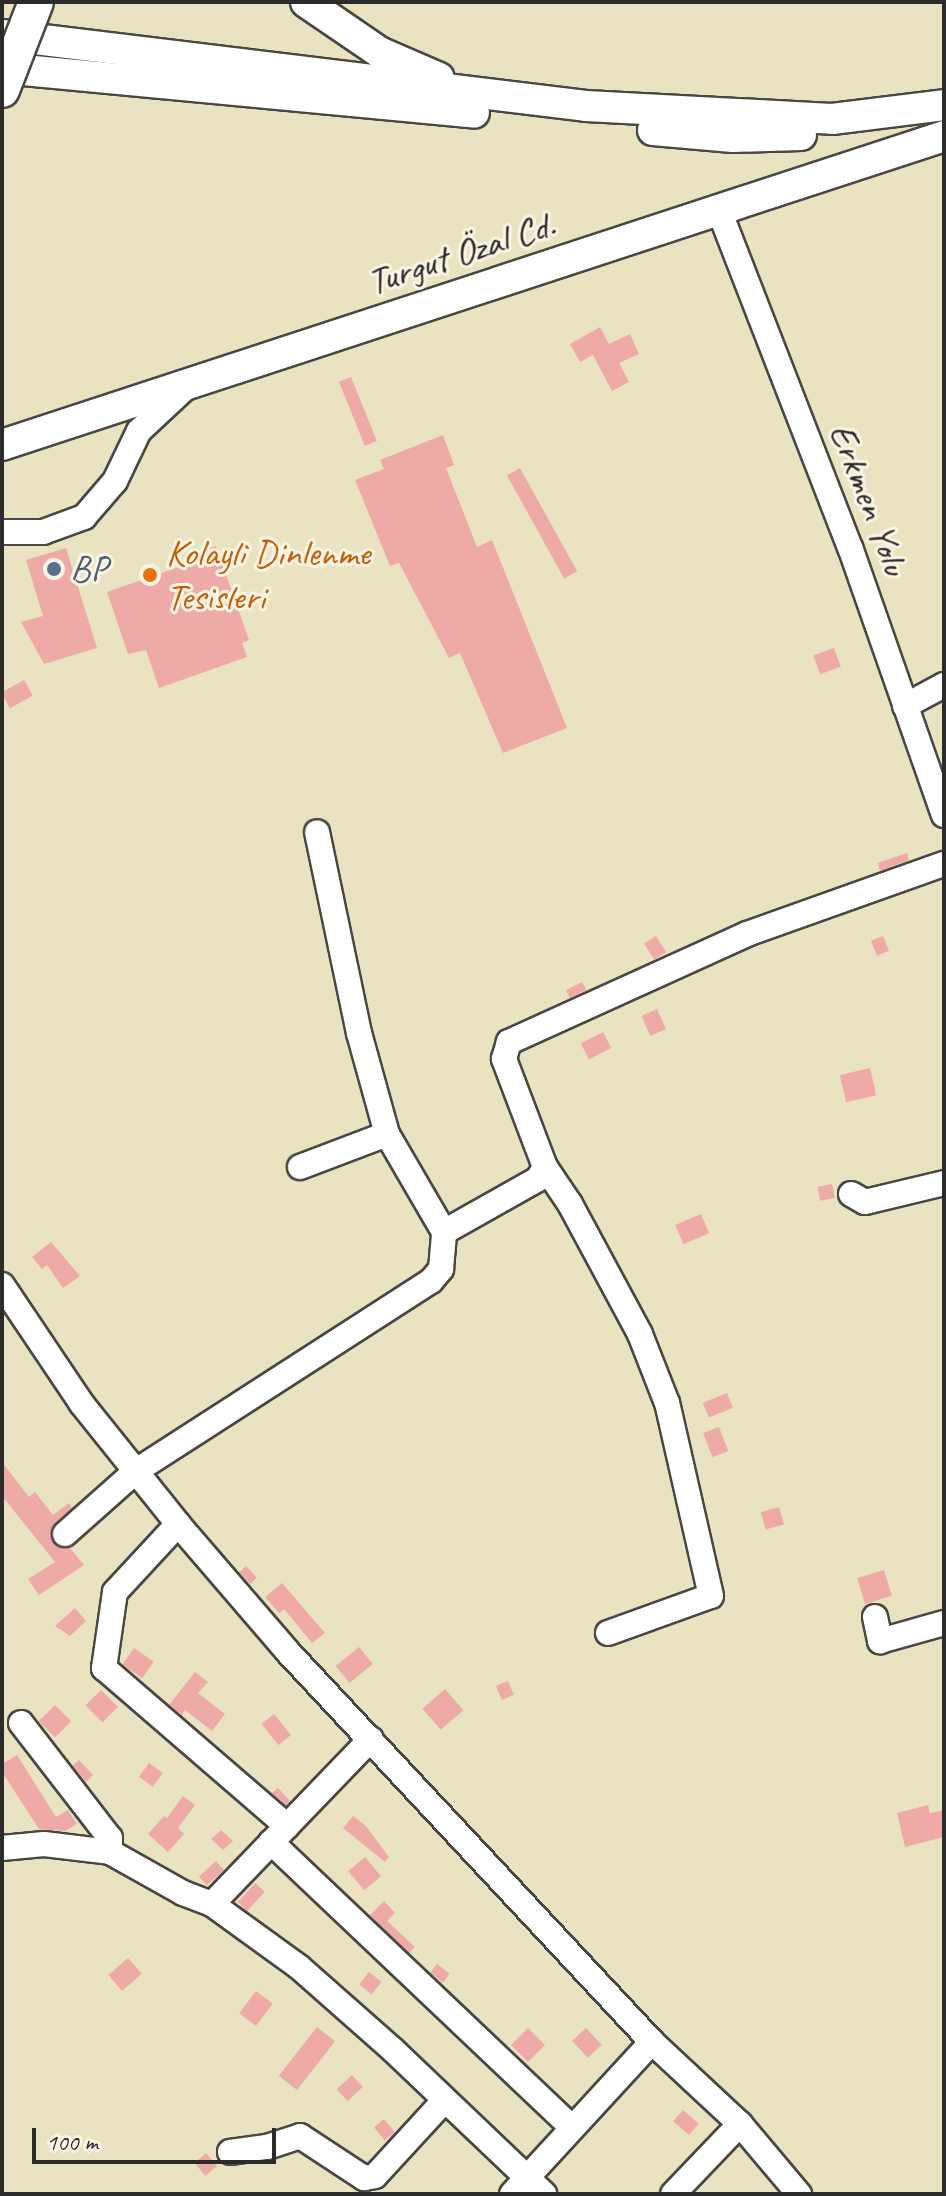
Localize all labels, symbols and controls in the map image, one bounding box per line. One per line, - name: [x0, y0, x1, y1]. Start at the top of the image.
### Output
- street label: Turgut Özal Cd.: [362, 201, 560, 305]
- street label: Erkmen Yolu: [819, 417, 919, 581]
- place label: Kolayli Dinlenme Tesisleri: [166, 530, 370, 620]
- place label: BP: [70, 546, 107, 592]
- marker: BP: [45, 560, 63, 578]
- marker: Kolayli Dinlenme Tesisleri: [141, 566, 159, 584]
- scale bar: [36, 2112, 280, 2162]
- text: 100 m: [46, 2127, 98, 2157]

